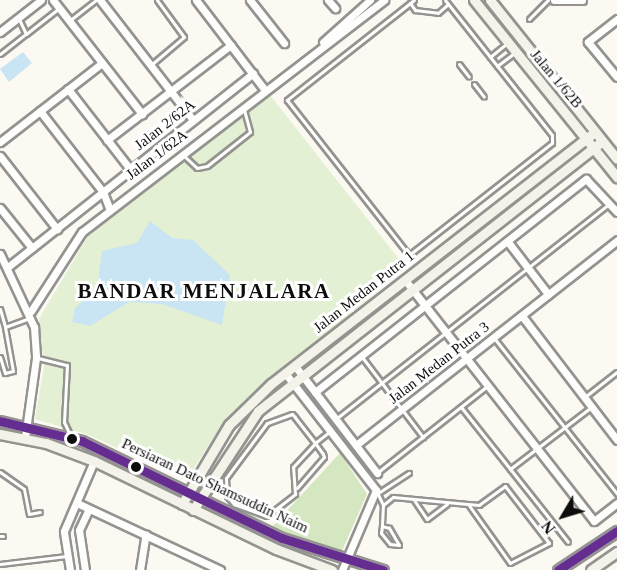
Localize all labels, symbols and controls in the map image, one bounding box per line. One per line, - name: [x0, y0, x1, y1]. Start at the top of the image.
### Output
- street label: Jalan 1/62B: [526, 46, 586, 112]
- street label: Jalan 2/62A: [131, 96, 199, 154]
- street label: Jalan 1/62A: [123, 126, 191, 184]
- street label: Jalan Medan Putra 1: [310, 247, 418, 337]
- district label: BANDAR MENJALARA: [77, 278, 331, 304]
- street label: Jalan Medan Putra 3: [385, 318, 493, 408]
- unlabelled marker: [66, 433, 78, 445]
- street label: Persiaran Dato Shamsuddin Naim: [119, 435, 311, 537]
- unlabelled marker: [130, 461, 142, 473]
- north arrow: [533, 486, 593, 546]
- text: N: [538, 518, 559, 537]

